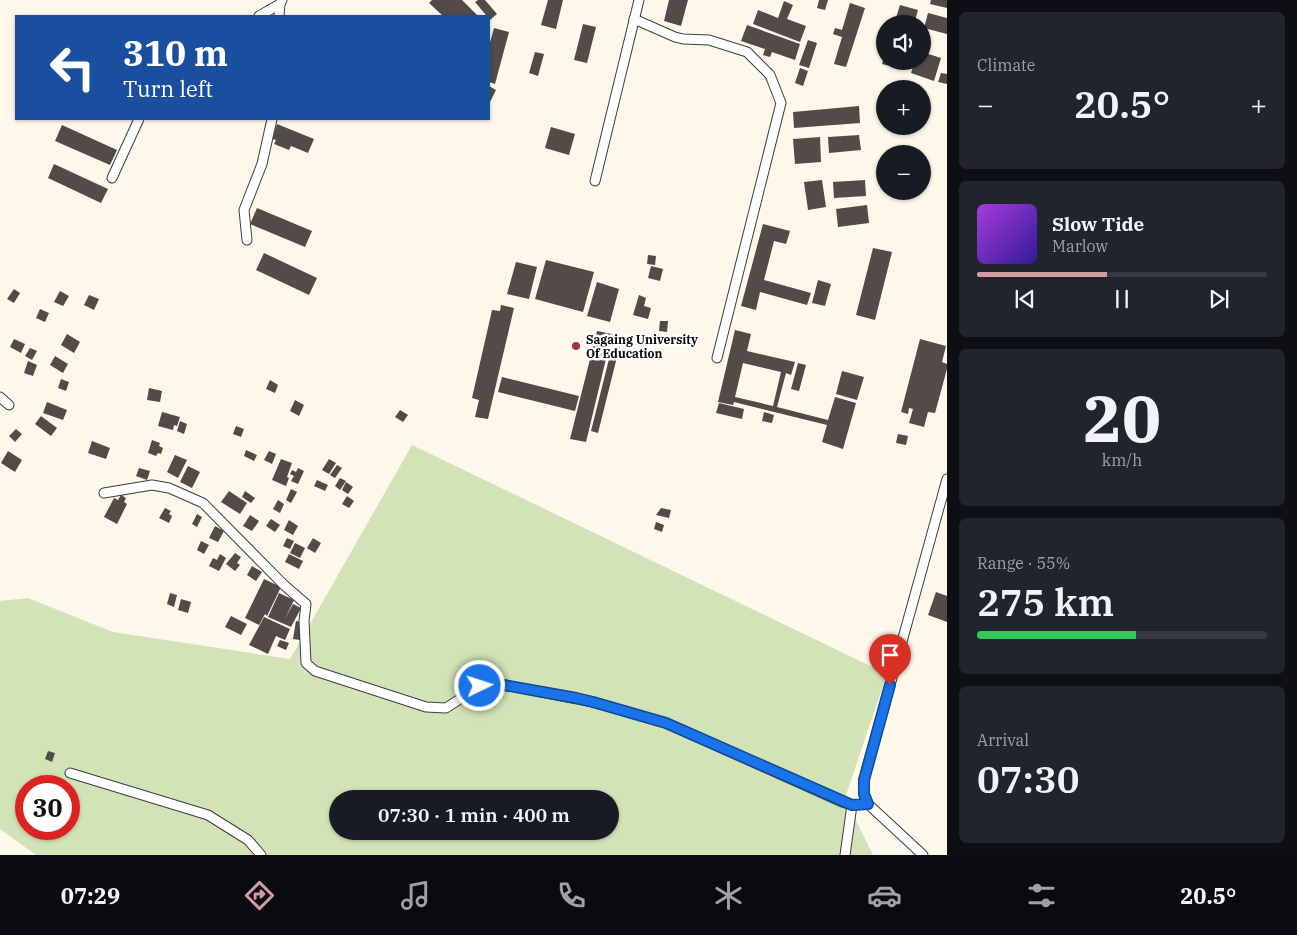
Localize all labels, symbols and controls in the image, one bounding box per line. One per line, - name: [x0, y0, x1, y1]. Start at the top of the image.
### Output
- map controls: [876, 15, 931, 200]
- button: sound: [876, 15, 931, 70]
- text: 310 m: [123, 30, 228, 76]
- icon: left: [40, 35, 105, 100]
- text: Climate: [977, 55, 1035, 75]
- text: Turn left: [123, 74, 213, 103]
- text: 20.5°: [1074, 79, 1170, 128]
- button: +: [876, 80, 931, 135]
- text: −: [977, 86, 994, 123]
- text: +: [1250, 86, 1267, 123]
- button: −: [876, 145, 931, 200]
- text: Slow Tide: [1052, 212, 1144, 236]
- text: Marlow: [1052, 236, 1108, 256]
- icon: previous: [1011, 285, 1039, 313]
- icon: pause: [1108, 285, 1136, 313]
- icon: next: [1205, 285, 1233, 313]
- place label: Sagaing University Of Education: [586, 332, 698, 361]
- marker: Sagaing University Of Education: [570, 340, 582, 352]
- text: 20: [1083, 375, 1161, 460]
- text: km/h: [1102, 450, 1142, 470]
- text: Range · 55%: [977, 553, 1070, 573]
- text: 275 km: [977, 577, 1114, 626]
- pin: [869, 634, 911, 685]
- icon: arrive: [876, 641, 904, 669]
- position arrow: [453, 659, 505, 711]
- text: Arrival: [977, 730, 1029, 750]
- text: 07:30: [977, 754, 1080, 803]
- speed limit sign: 30: [15, 775, 80, 840]
- text: 07:30 · 1 min · 400 m: [378, 803, 570, 827]
- icon: directions: [242, 878, 277, 913]
- icon: music: [398, 878, 433, 913]
- icon: phone: [554, 878, 589, 913]
- icon: climate: [711, 878, 746, 913]
- icon: car: [867, 878, 902, 913]
- icon: filters: [1024, 878, 1059, 913]
- text: 07:29: [61, 881, 120, 910]
- text: 20.5°: [1180, 881, 1236, 910]

